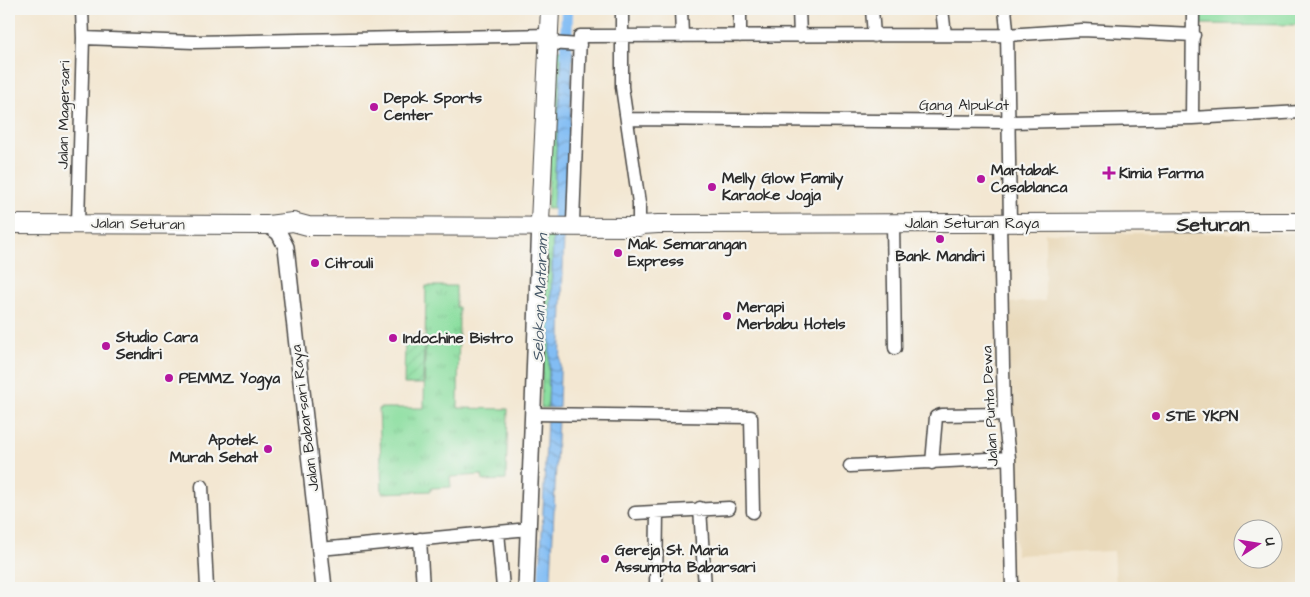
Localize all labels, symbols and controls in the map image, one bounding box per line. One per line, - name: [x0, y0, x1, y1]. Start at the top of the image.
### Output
- street label: Jalan Magersari: [53, 60, 76, 170]
- place label: Depok Sports Center: [384, 88, 483, 126]
- street label: Gang Alpukat: [919, 95, 1009, 117]
- marker: Depok Sports Center: [368, 101, 380, 113]
- place label: Martabak Casablanca: [991, 160, 1068, 198]
- place label: Kimia Farma: [1119, 163, 1204, 184]
- marker: Kimia Farma: [1103, 167, 1115, 179]
- place label: Melly Glow Family Karaoke Jogja: [722, 168, 844, 208]
- marker: Martabak Casablanca: [975, 173, 987, 185]
- marker: Melly Glow Family Karaoke Jogja: [706, 181, 718, 193]
- district label: Seturan: [1175, 211, 1250, 239]
- street label: Jalan Seturan: [91, 213, 186, 235]
- street label: Jalan Seturan Raya: [905, 213, 1039, 235]
- water label: Selokan Mataram: [527, 232, 553, 362]
- marker: Bank Mandiri: [934, 233, 946, 245]
- place label: Mak Semarangan Express: [628, 234, 747, 272]
- place label: Bank Mandiri: [895, 246, 985, 267]
- marker: Mak Semarangan Express: [612, 247, 624, 259]
- place label: Citrouli: [325, 253, 374, 274]
- marker: Citrouli: [309, 257, 321, 269]
- place label: Merapi Merbabu Hotels: [737, 297, 846, 335]
- marker: Merapi Merbabu Hotels: [721, 310, 733, 322]
- place label: Studio Cara Sendiri: [115, 327, 198, 365]
- place label: Indochine Bistro: [403, 328, 514, 349]
- marker: Indochine Bistro: [387, 332, 399, 344]
- marker: Studio Cara Sendiri: [100, 340, 112, 352]
- street label: Jalan Babarsari Raya: [286, 343, 325, 493]
- street label: Jalan Punta Dewa: [976, 345, 1004, 467]
- place label: PEMMZ Yogya: [179, 368, 280, 391]
- marker: PEMMZ Yogya: [163, 372, 175, 384]
- place label: STIE YKPN: [1165, 406, 1239, 427]
- marker: STIE YKPN: [1150, 410, 1162, 422]
- place label: Apotek Murah Sehat: [170, 430, 259, 468]
- marker: Apotek Murah Sehat: [262, 443, 274, 455]
- north arrow: [1232, 520, 1282, 570]
- text: U: [1259, 536, 1280, 548]
- place label: Gereja St. Maria Assumpta Babarsari: [615, 540, 756, 578]
- marker: Gereja St. Maria Assumpta Babarsari: [599, 553, 611, 565]

